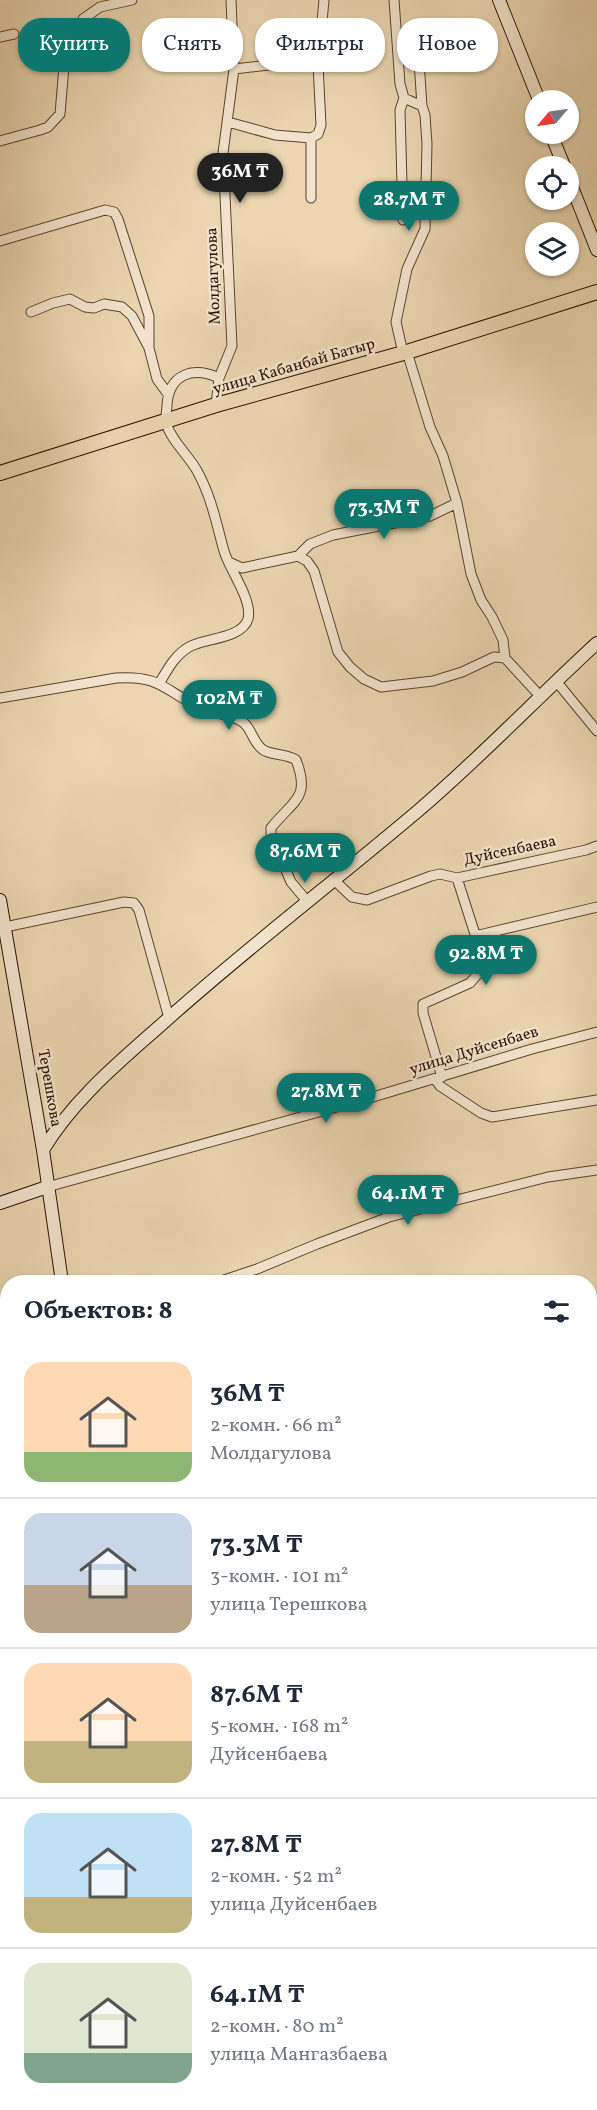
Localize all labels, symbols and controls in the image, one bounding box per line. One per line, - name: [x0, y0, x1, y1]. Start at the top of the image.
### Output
- chip: Купить: [18, 18, 130, 72]
- chip: Снять: [142, 18, 243, 72]
- chip: Фильтры: [255, 18, 385, 72]
- chip: Новое: [397, 18, 498, 72]
- north arrow: [525, 90, 579, 144]
- map controls: [525, 90, 579, 276]
- pin: 36M ₸: [198, 153, 282, 204]
- button: locate: [525, 156, 579, 210]
- text: 36M ₸: [211, 158, 269, 186]
- pin: 28.7M ₸: [354, 181, 464, 232]
- text: 28.7M ₸: [373, 186, 445, 214]
- button: layers: [525, 222, 579, 276]
- street label: Молдагулова: [201, 227, 227, 325]
- street label: улица Кабанбай Батыр: [210, 333, 378, 401]
- pin: 73.3M ₸: [329, 489, 439, 540]
- text: 73.3M ₸: [348, 494, 420, 522]
- pin: 102M ₸: [180, 680, 278, 731]
- text: 102M ₸: [195, 685, 263, 713]
- street label: Дуйсенбаева: [462, 830, 558, 872]
- pin: 87.6M ₸: [250, 833, 360, 884]
- text: 87.6M ₸: [269, 838, 341, 866]
- pin: 92.8M ₸: [431, 935, 541, 986]
- text: 92.8M ₸: [449, 940, 523, 968]
- street label: улица Дуйсенбаев: [407, 1021, 541, 1081]
- street label: Терешкова: [31, 1047, 67, 1129]
- pin: 27.8M ₸: [271, 1073, 381, 1124]
- text: 27.8M ₸: [291, 1078, 361, 1106]
- pin: 64.1M ₸: [353, 1175, 463, 1226]
- text: 64.1M ₸: [372, 1180, 444, 1208]
- text: Объектов: 8: [24, 1293, 173, 1329]
- icon: filters: [540, 1295, 573, 1328]
- text: 36M ₸: [210, 1376, 285, 1412]
- icon: home: [72, 1386, 144, 1458]
- text: 2-комн. · 66 m²: [210, 1412, 342, 1440]
- text: Молдагулова: [210, 1440, 332, 1468]
- text: 73.3M ₸: [210, 1527, 303, 1563]
- icon: home: [72, 1537, 144, 1609]
- text: 3-комн. · 101 m²: [210, 1563, 349, 1591]
- text: улица Терешкова: [210, 1591, 368, 1619]
- text: 87.6M ₸: [210, 1677, 303, 1713]
- icon: home: [72, 1687, 144, 1759]
- text: 5-комн. · 168 m²: [210, 1713, 348, 1741]
- text: Дуйсенбаева: [210, 1741, 328, 1769]
- text: 27.8M ₸: [210, 1827, 302, 1863]
- icon: home: [72, 1837, 144, 1909]
- text: 2-комн. · 52 m²: [210, 1863, 342, 1891]
- text: улица Дуйсенбаев: [210, 1891, 377, 1919]
- text: 64.1M ₸: [210, 1977, 305, 2013]
- icon: home: [72, 1987, 144, 2059]
- text: 2-комн. · 80 m²: [210, 2013, 344, 2041]
- text: улица Мангазбаева: [210, 2041, 388, 2069]

